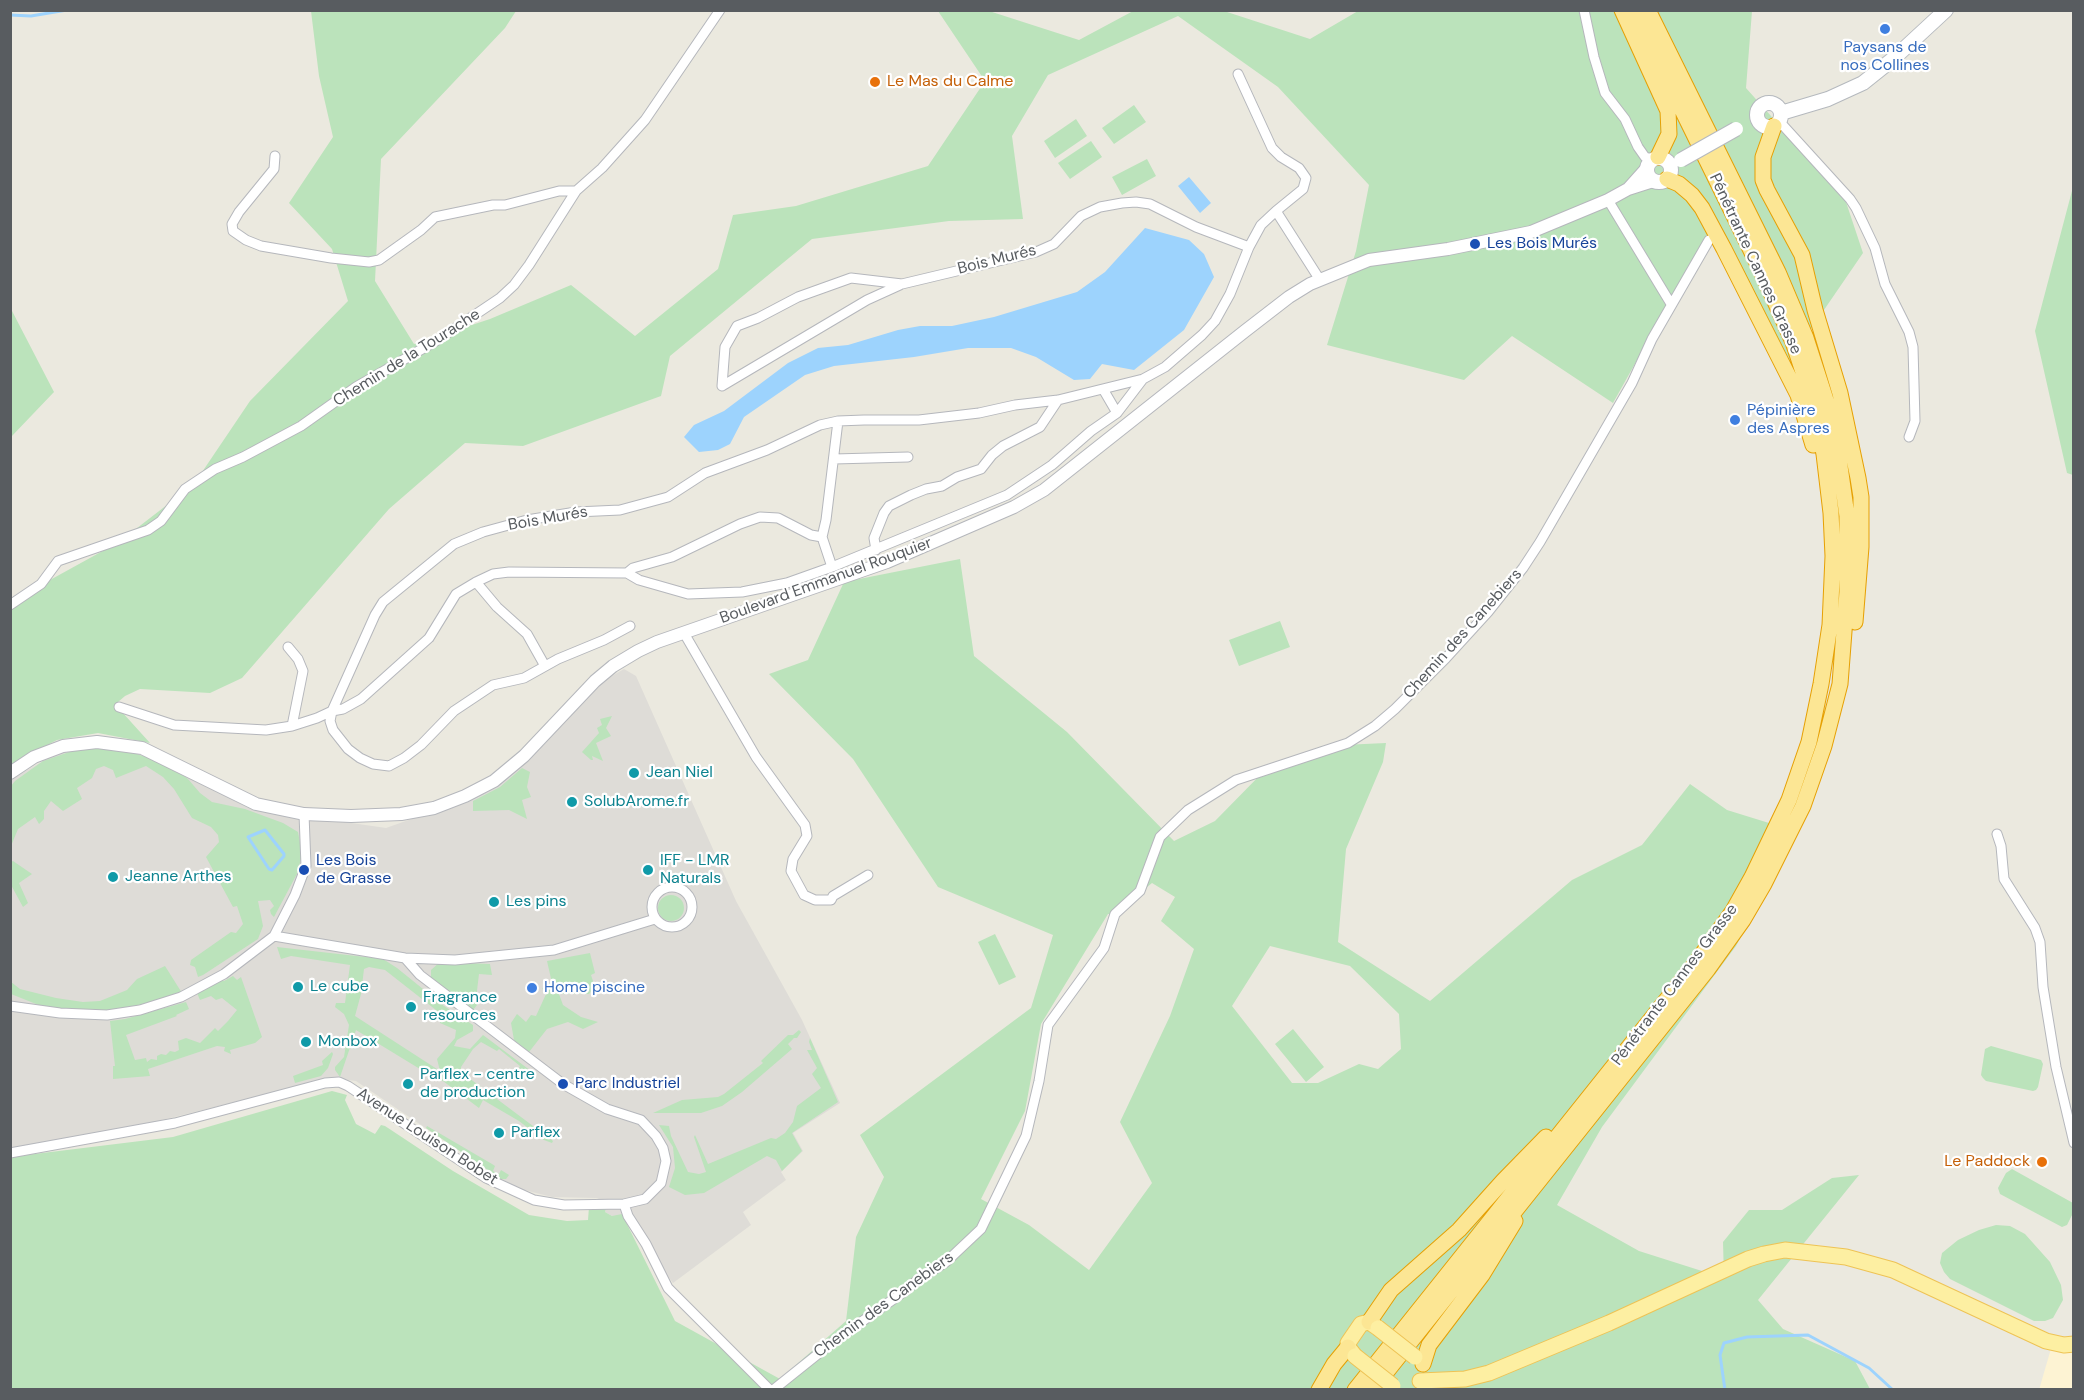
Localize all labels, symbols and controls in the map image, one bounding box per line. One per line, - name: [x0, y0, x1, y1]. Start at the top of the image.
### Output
- marker: Paysans de nos Collines: [1878, 22, 1892, 36]
- place label: Paysans de nos Collines: [1840, 38, 1930, 76]
- place label: Le Mas du Calme: [887, 72, 1013, 92]
- marker: Le Mas du Calme: [868, 75, 882, 89]
- street label: Pénétrante Cannes Grasse: [1705, 171, 1805, 357]
- place label: Les Bois Murés: [1487, 234, 1597, 254]
- marker: Les Bois Murés: [1468, 237, 1482, 251]
- street label: Bois Murés: [956, 241, 1038, 279]
- street label: Chemin de la Tourache: [330, 305, 484, 411]
- place label: Pépinière des Aspres: [1747, 401, 1830, 439]
- marker: Pépinière des Aspres: [1728, 413, 1742, 427]
- street label: Bois Murés: [507, 503, 589, 535]
- street label: Boulevard Emmanuel Rouquier: [717, 534, 935, 628]
- street label: Chemin des Canebiers: [1400, 565, 1526, 703]
- place label: Jean Niel: [646, 763, 713, 783]
- marker: Jean Niel: [627, 766, 641, 780]
- place label: SolubArome.fr: [584, 792, 689, 812]
- marker: SolubArome.fr: [565, 795, 579, 809]
- place label: Les Bois de Grasse: [316, 851, 391, 889]
- place label: IFF - LMR Naturals: [660, 851, 729, 889]
- marker: Les Bois de Grasse: [297, 863, 311, 877]
- marker: IFF - LMR Naturals: [641, 863, 655, 877]
- place label: Jeanne Arthes: [125, 867, 232, 887]
- marker: Jeanne Arthes: [106, 870, 120, 884]
- place label: Les pins: [506, 892, 567, 912]
- marker: Les pins: [487, 895, 501, 909]
- street label: Pénétrante Cannes Grasse: [1608, 900, 1742, 1070]
- place label: Le cube: [310, 977, 369, 997]
- place label: Home piscine: [544, 978, 645, 998]
- marker: Le cube: [291, 980, 305, 994]
- marker: Home piscine: [525, 981, 539, 995]
- place label: Fragrance resources: [423, 988, 497, 1026]
- marker: Fragrance resources: [404, 1000, 418, 1014]
- place label: Monbox: [318, 1032, 377, 1052]
- marker: Monbox: [299, 1035, 313, 1049]
- place label: Parflex - centre de production: [420, 1065, 535, 1103]
- place label: Parc Industriel: [575, 1074, 680, 1094]
- marker: Parflex - centre de production: [401, 1077, 415, 1091]
- marker: Parc Industriel: [556, 1077, 570, 1091]
- street label: Avenue Louison Bobet: [353, 1084, 501, 1190]
- place label: Parflex: [511, 1123, 560, 1143]
- marker: Parflex: [492, 1126, 506, 1140]
- place label: Le Paddock: [1944, 1152, 2030, 1172]
- marker: Le Paddock: [2035, 1155, 2049, 1169]
- street label: Chemin des Canebiers: [810, 1248, 958, 1362]

